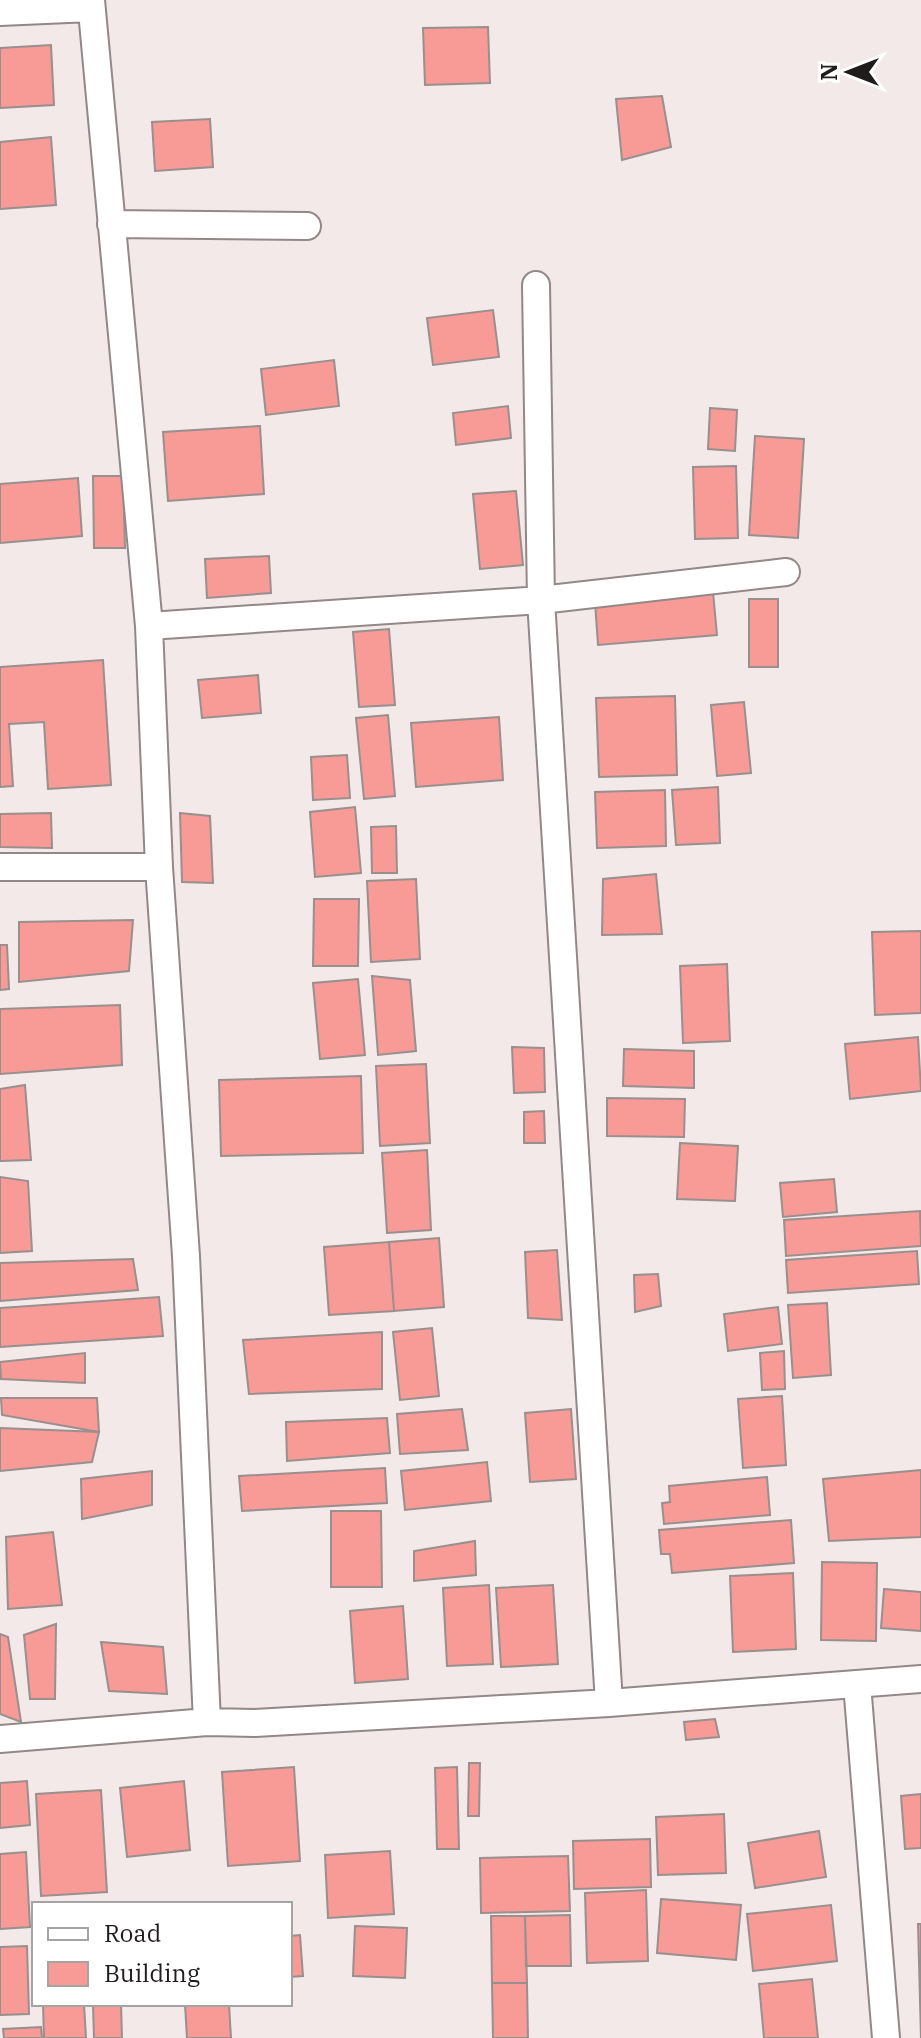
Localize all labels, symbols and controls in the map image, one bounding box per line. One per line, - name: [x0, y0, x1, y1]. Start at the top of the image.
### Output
- north arrow: [809, 32, 889, 112]
- text: N: [814, 63, 843, 81]
- legend: [32, 1902, 292, 2006]
- text: Road: [104, 1917, 161, 1949]
- text: Building: [104, 1957, 200, 1989]

